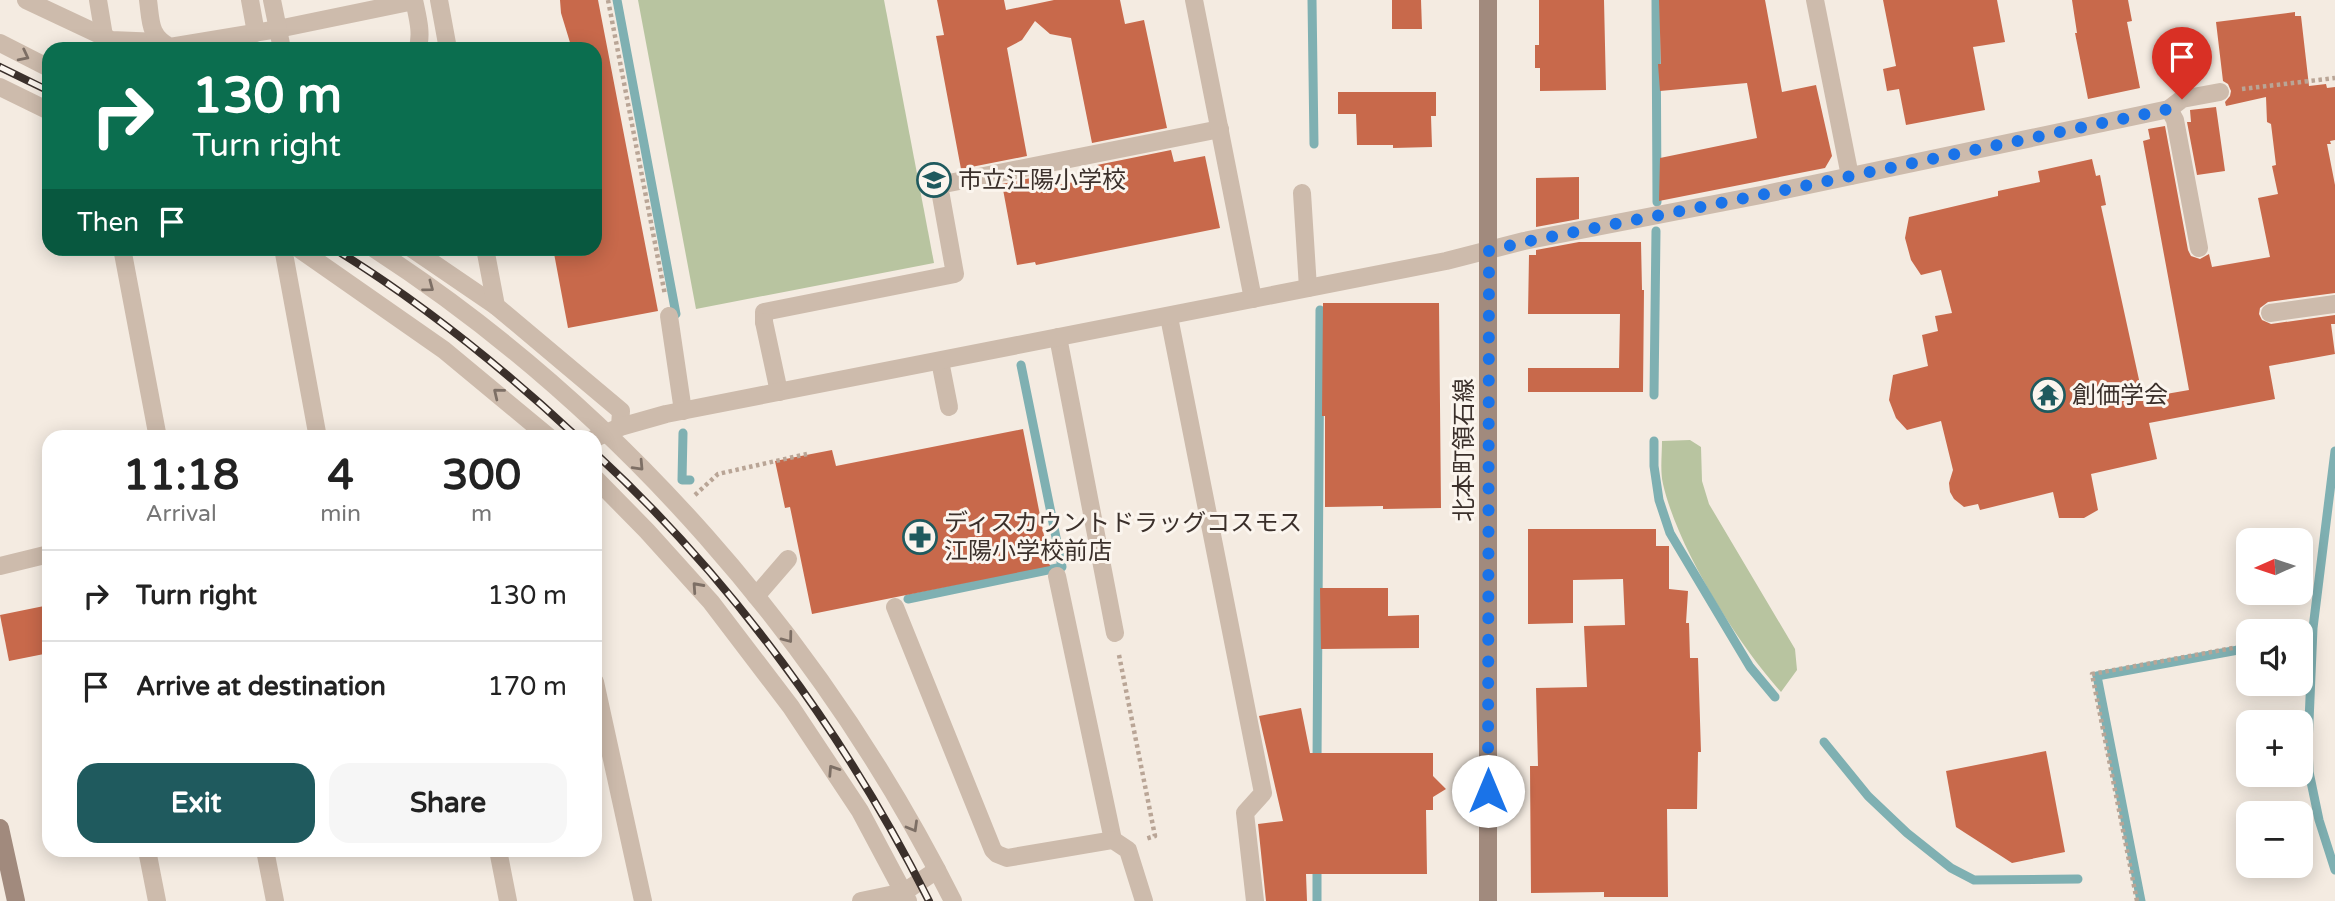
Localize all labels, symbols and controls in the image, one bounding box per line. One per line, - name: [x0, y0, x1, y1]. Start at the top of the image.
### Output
- pin: [2152, 27, 2212, 99]
- icon: arrive: [2163, 38, 2201, 76]
- one-way arrow: [17, 47, 30, 61]
- text: 130 m: [192, 67, 342, 126]
- icon: right: [77, 70, 168, 161]
- text: Turn right: [192, 127, 341, 165]
- school or university icon: 市立江陽小学校: [915, 161, 953, 199]
- place label: 市立江陽小学校: [958, 166, 1126, 195]
- icon: arrive: [153, 203, 191, 241]
- text: Then: [77, 207, 139, 238]
- one-way arrow: [421, 279, 434, 291]
- temple icon: 創価学会: [2029, 376, 2067, 414]
- street label: 北本町領石線: [1450, 378, 1479, 522]
- place label: 創価学会: [2072, 381, 2168, 410]
- one-way arrow: [493, 389, 505, 402]
- text: 11:18: [123, 450, 239, 501]
- text: 4: [327, 450, 354, 501]
- text: 300: [442, 450, 521, 501]
- one-way arrow: [630, 458, 643, 471]
- text: Arrival: [146, 500, 217, 528]
- text: min: [320, 500, 361, 528]
- text: m: [471, 500, 492, 528]
- place label: ディスカウントドラッグコスモス 江陽小学校前店: [944, 509, 1302, 566]
- pharmacy icon: ディスカウントドラッグコスモス 江陽小学校前店: [901, 518, 939, 556]
- north arrow: [2236, 528, 2314, 606]
- map controls: [2236, 528, 2313, 878]
- icon: right: [77, 577, 115, 615]
- text: Turn right: [136, 580, 257, 611]
- text: 130 m: [487, 580, 567, 611]
- one-way arrow: [693, 582, 705, 595]
- button: sound: [2236, 619, 2313, 696]
- one-way arrow: [780, 630, 793, 642]
- icon: arrive: [77, 668, 115, 706]
- text: Arrive at destination: [136, 671, 386, 702]
- text: 170 m: [487, 671, 567, 702]
- button: +: [2236, 710, 2313, 787]
- position arrow: [1451, 754, 1525, 828]
- button: Exit: [77, 763, 315, 843]
- button: Share: [329, 763, 567, 843]
- one-way arrow: [828, 765, 841, 778]
- button: −: [2236, 801, 2313, 878]
- one-way arrow: [905, 820, 918, 833]

